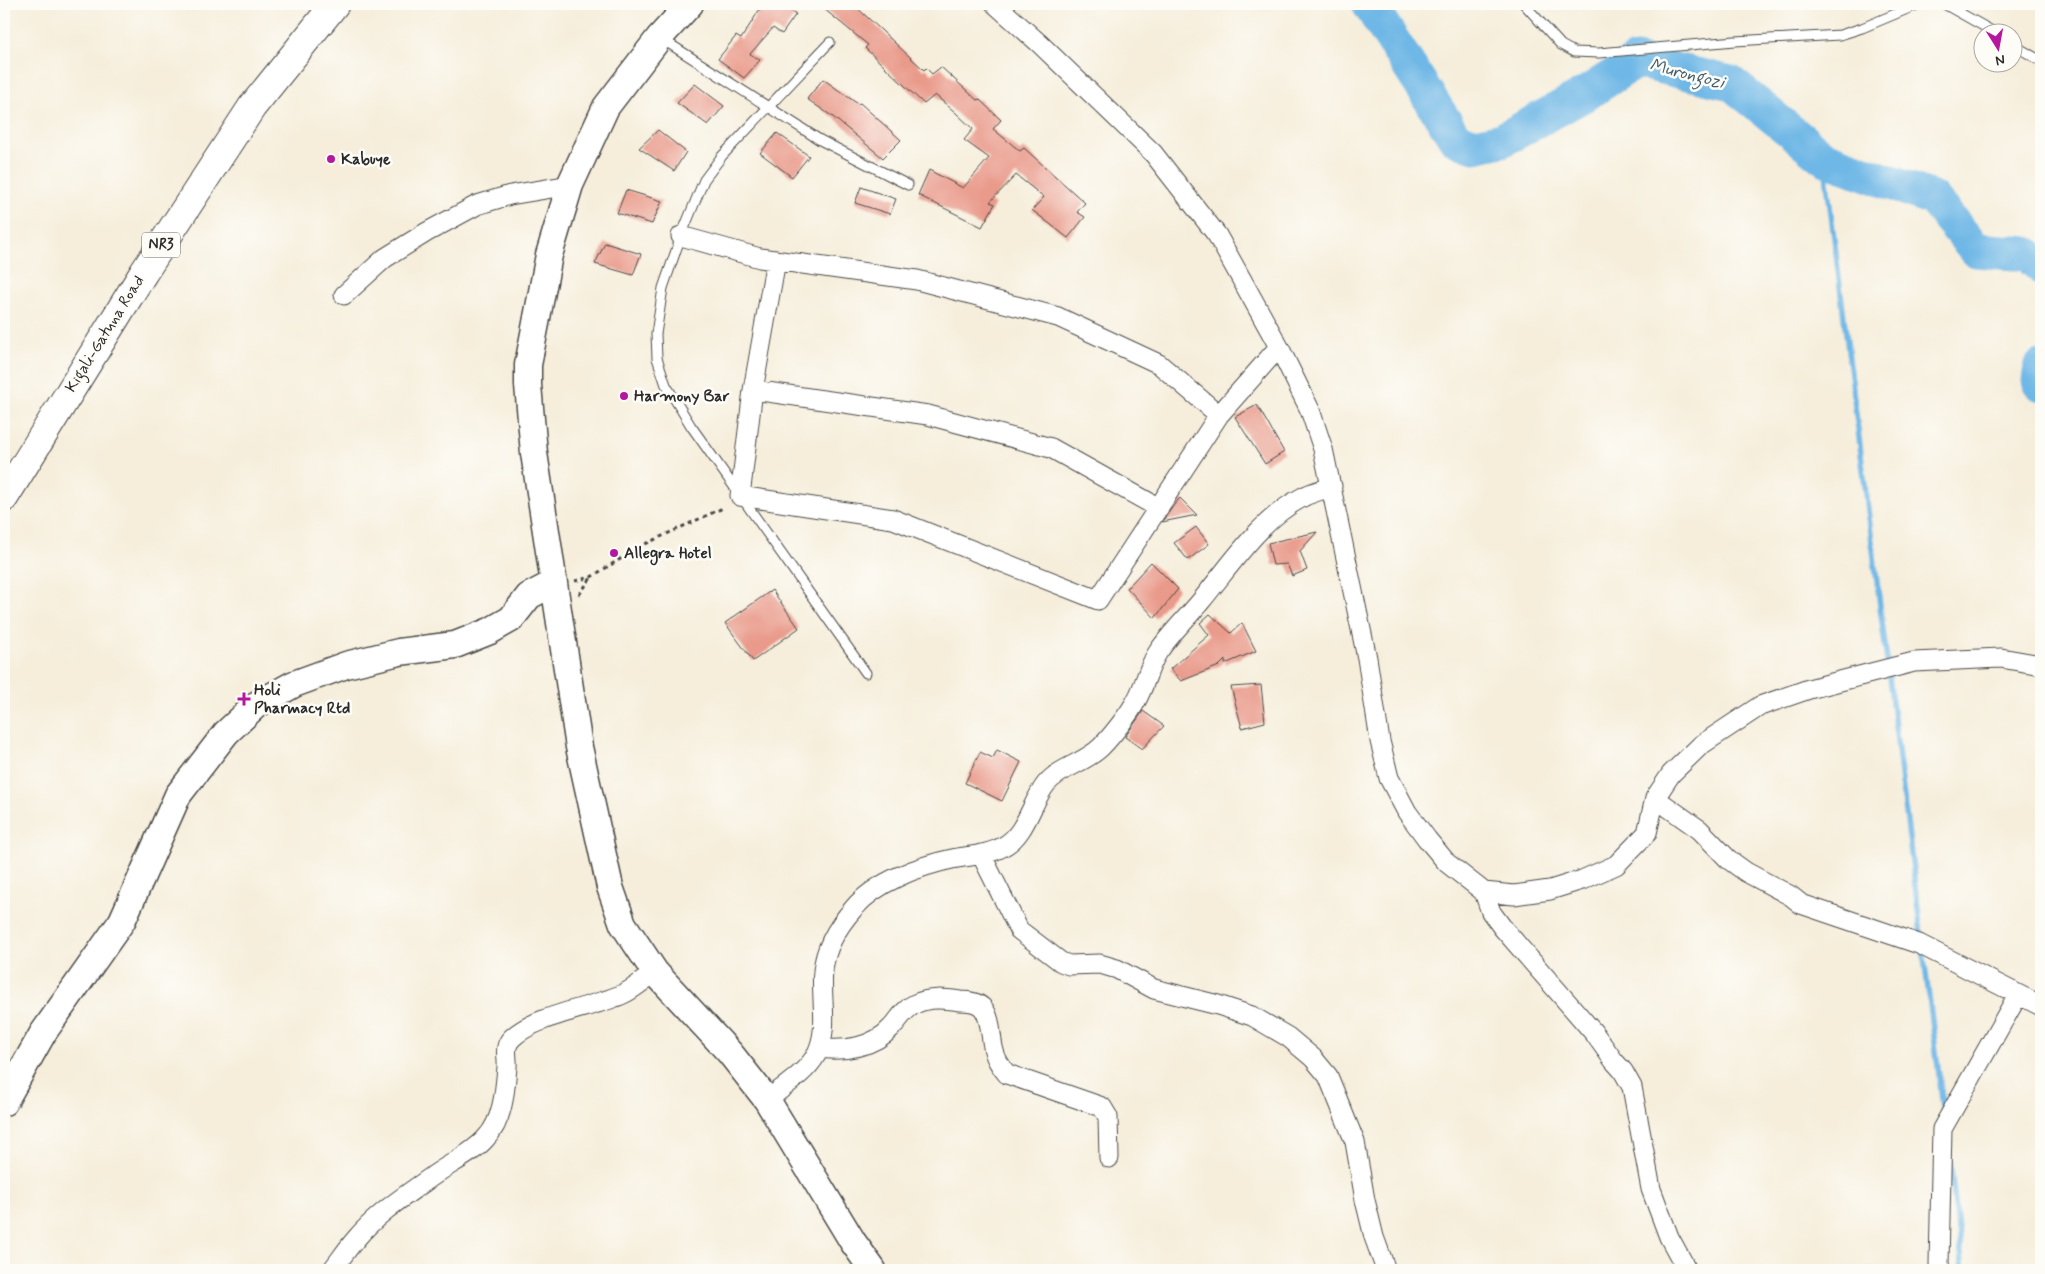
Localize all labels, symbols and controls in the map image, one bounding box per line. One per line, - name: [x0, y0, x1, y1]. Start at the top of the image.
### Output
- north arrow: [1972, 22, 2022, 72]
- text: N: [1994, 50, 2007, 70]
- water label: Murongozi: [1646, 53, 1729, 97]
- place label: Kabuye: [341, 149, 391, 170]
- marker: Kabuye: [325, 153, 337, 165]
- road number: NR3: [142, 232, 180, 258]
- street label: Kigali-Gatuna Road: [61, 272, 150, 397]
- place label: Harmony Bar: [634, 386, 730, 407]
- marker: Harmony Bar: [618, 390, 630, 402]
- place label: Allegra Hotel: [624, 543, 712, 566]
- marker: Allegra Hotel: [608, 547, 620, 559]
- place label: Holi Pharmacy Rtd: [254, 680, 350, 719]
- marker: Holi Pharmacy Rtd: [238, 693, 250, 705]

